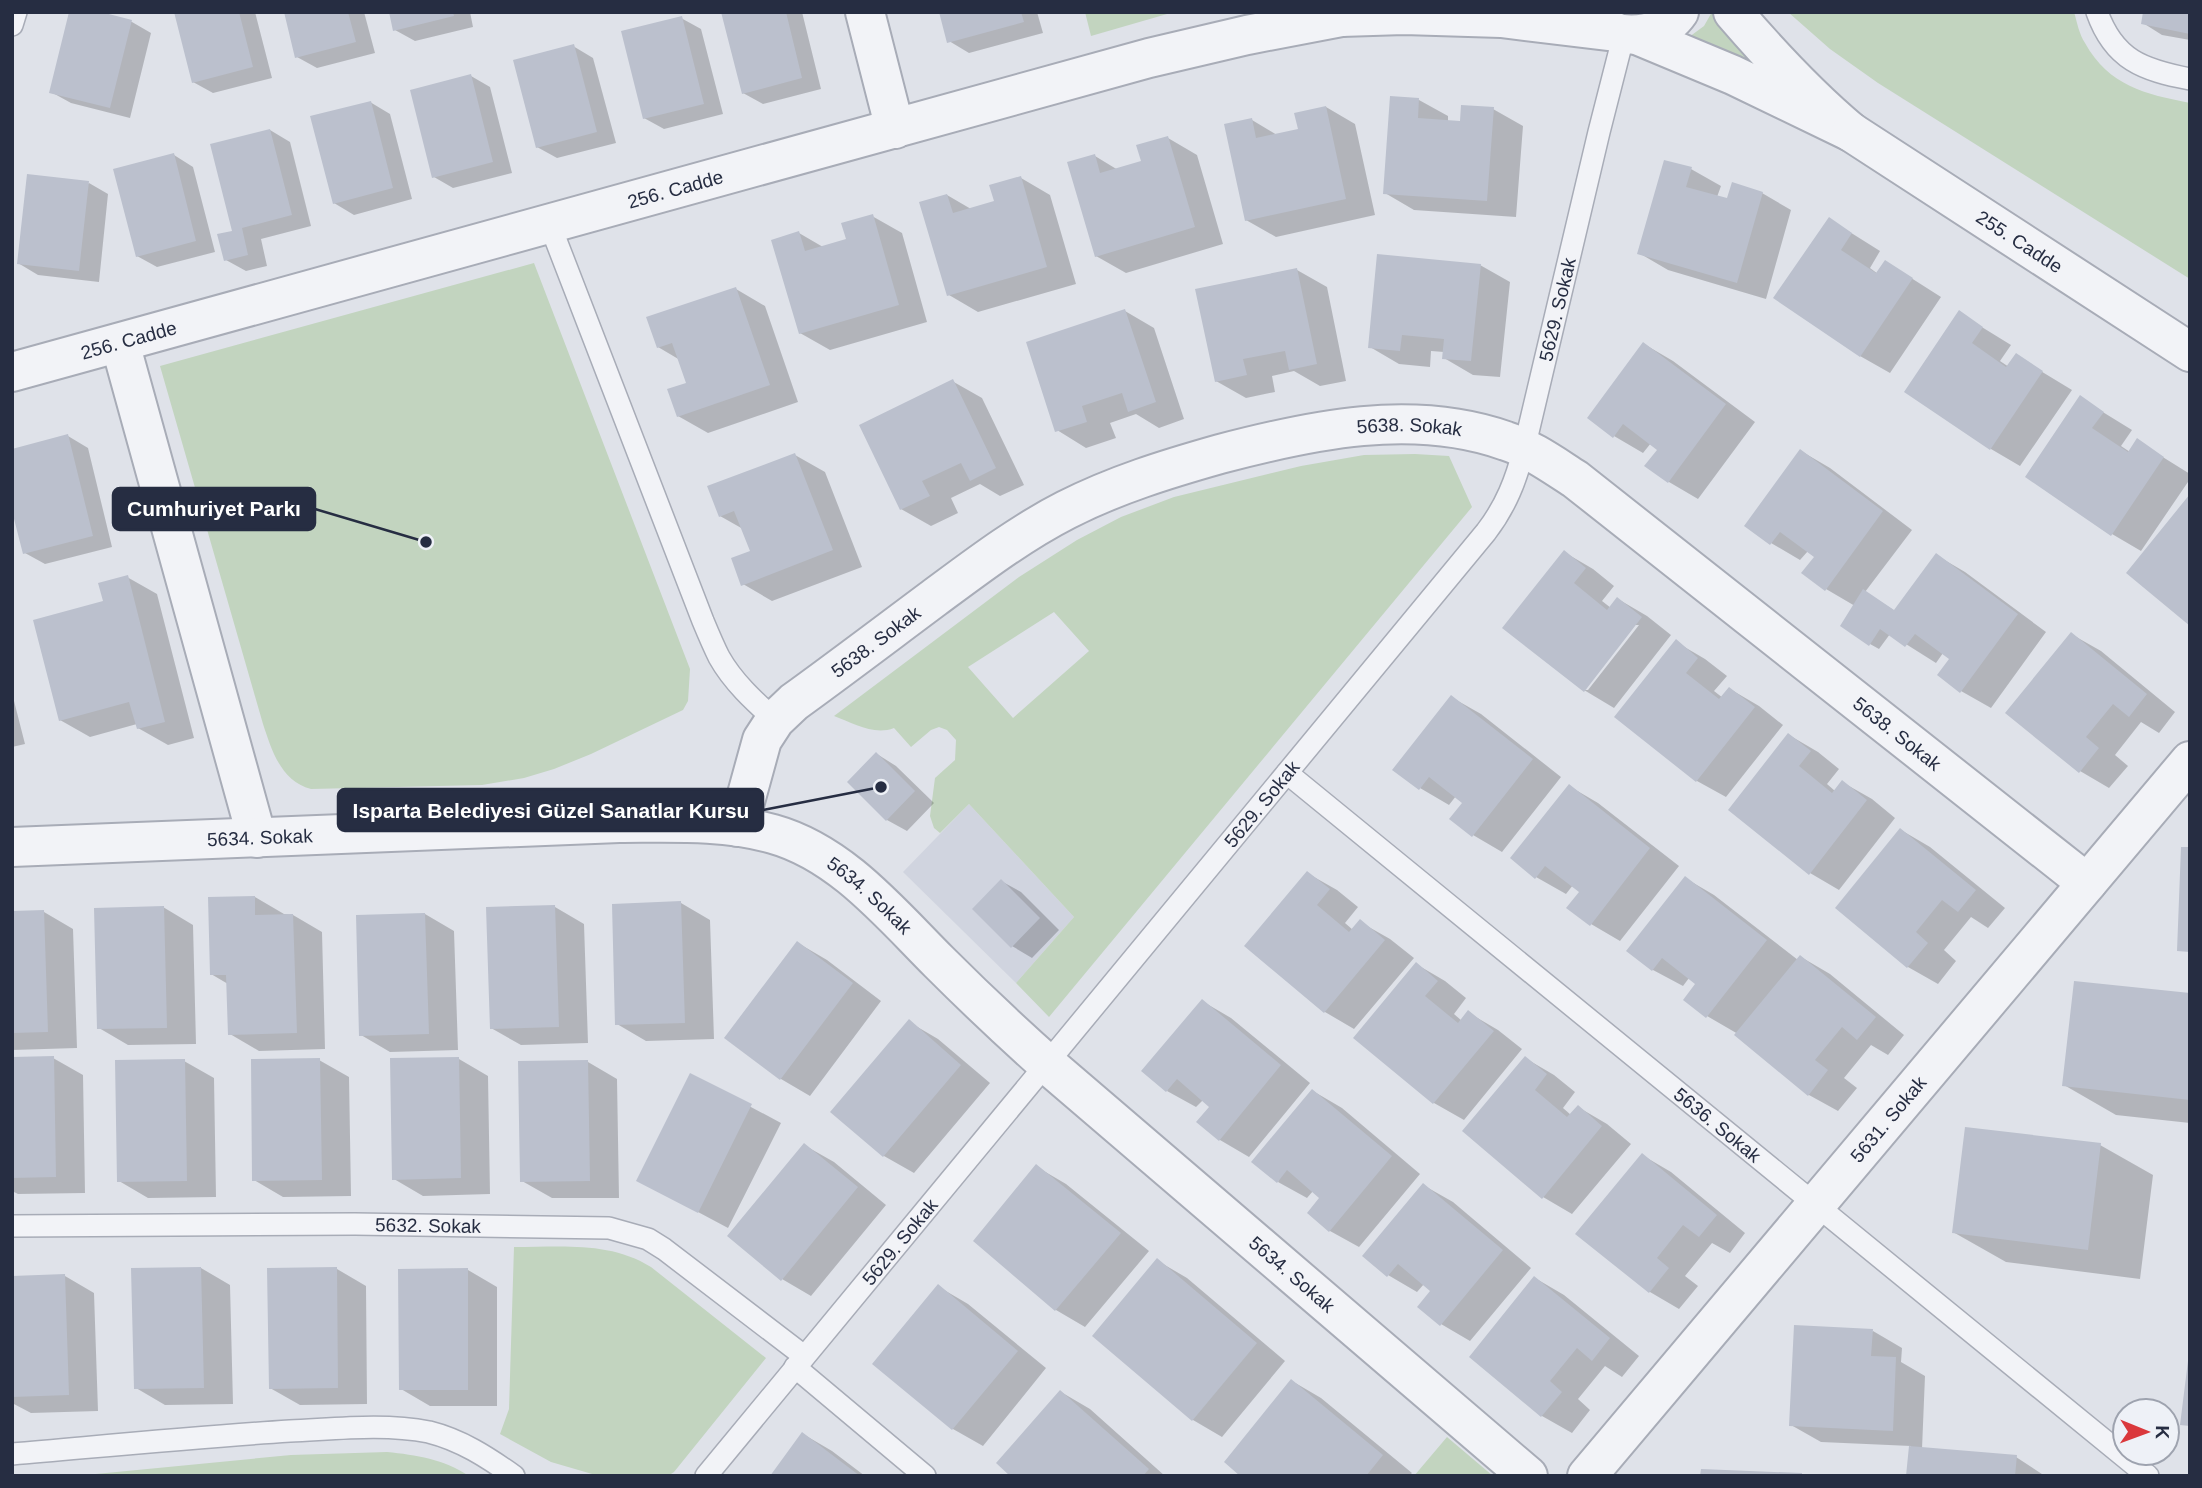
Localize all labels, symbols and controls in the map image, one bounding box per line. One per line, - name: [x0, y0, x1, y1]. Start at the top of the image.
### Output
- street label: 256. Cadde: [625, 166, 725, 212]
- street label: 255. Cadde: [1973, 206, 2067, 277]
- street label: 5629. Sokak: [1535, 255, 1580, 363]
- street label: 256. Cadde: [78, 317, 179, 363]
- street label: 5638. Sokak: [1356, 414, 1464, 440]
- callout: Cumhuriyet Parkı: [113, 488, 315, 530]
- text: Cumhuriyet Parkı: [127, 497, 301, 520]
- street label: 5638. Sokak: [827, 601, 925, 682]
- street label: 5638. Sokak: [1849, 692, 1946, 775]
- street label: 5629. Sokak: [1220, 756, 1304, 851]
- callout: Isparta Belediyesi Güzel Sanatlar Kursu: [338, 789, 763, 831]
- text: Isparta Belediyesi Güzel Sanatlar Kursu: [353, 799, 749, 822]
- street label: 5634. Sokak: [207, 825, 314, 850]
- street label: 5634. Sokak: [824, 852, 916, 938]
- street label: 5631. Sokak: [1846, 1071, 1930, 1166]
- street label: 5636. Sokak: [1670, 1083, 1766, 1167]
- street label: 5629. Sokak: [858, 1194, 942, 1289]
- street label: 5632. Sokak: [375, 1214, 482, 1236]
- street label: 5634. Sokak: [1245, 1232, 1340, 1317]
- north arrow: [2111, 1397, 2181, 1467]
- text: K: [2152, 1425, 2173, 1440]

